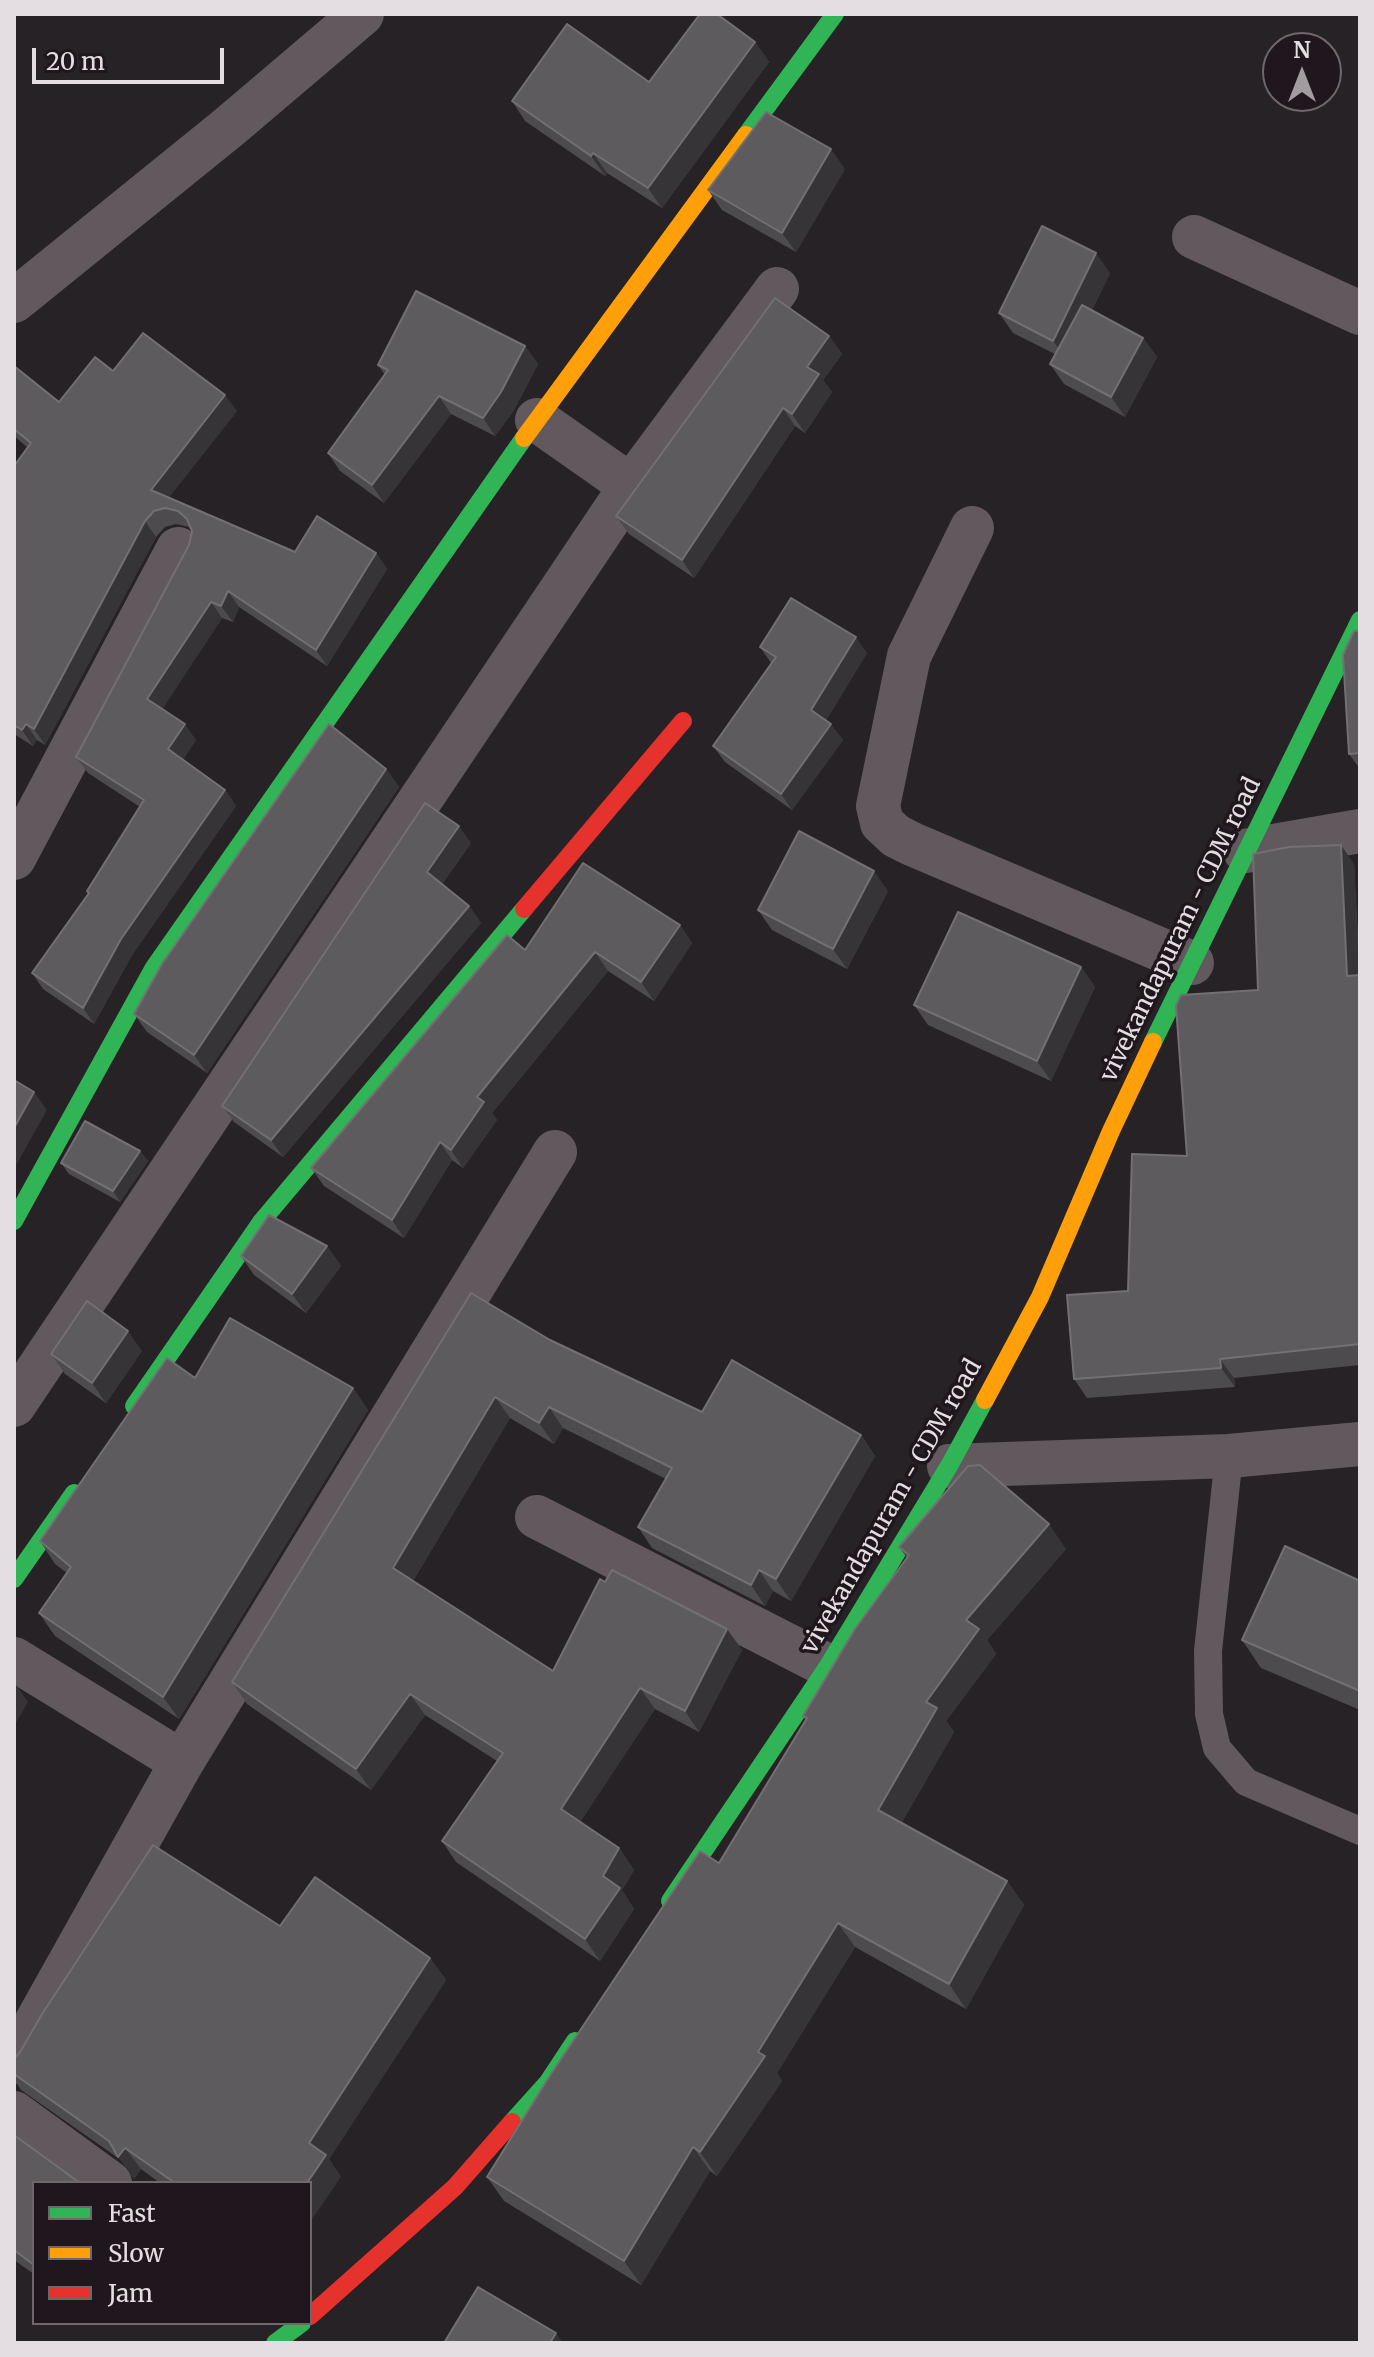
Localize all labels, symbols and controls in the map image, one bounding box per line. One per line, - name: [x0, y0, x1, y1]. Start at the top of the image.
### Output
- scale bar: [36, 32, 228, 82]
- north arrow: [1262, 32, 1342, 112]
- text: N: [1293, 36, 1311, 64]
- text: 20 m: [46, 46, 105, 77]
- street label: vivekandapuram - CDM road: [1095, 773, 1267, 1087]
- street label: vivekandapuram - CDM road: [796, 1355, 988, 1659]
- legend: [32, 2181, 312, 2325]
- text: Fast: [108, 2198, 156, 2229]
- text: Slow: [108, 2238, 164, 2269]
- text: Jam: [108, 2278, 153, 2309]

